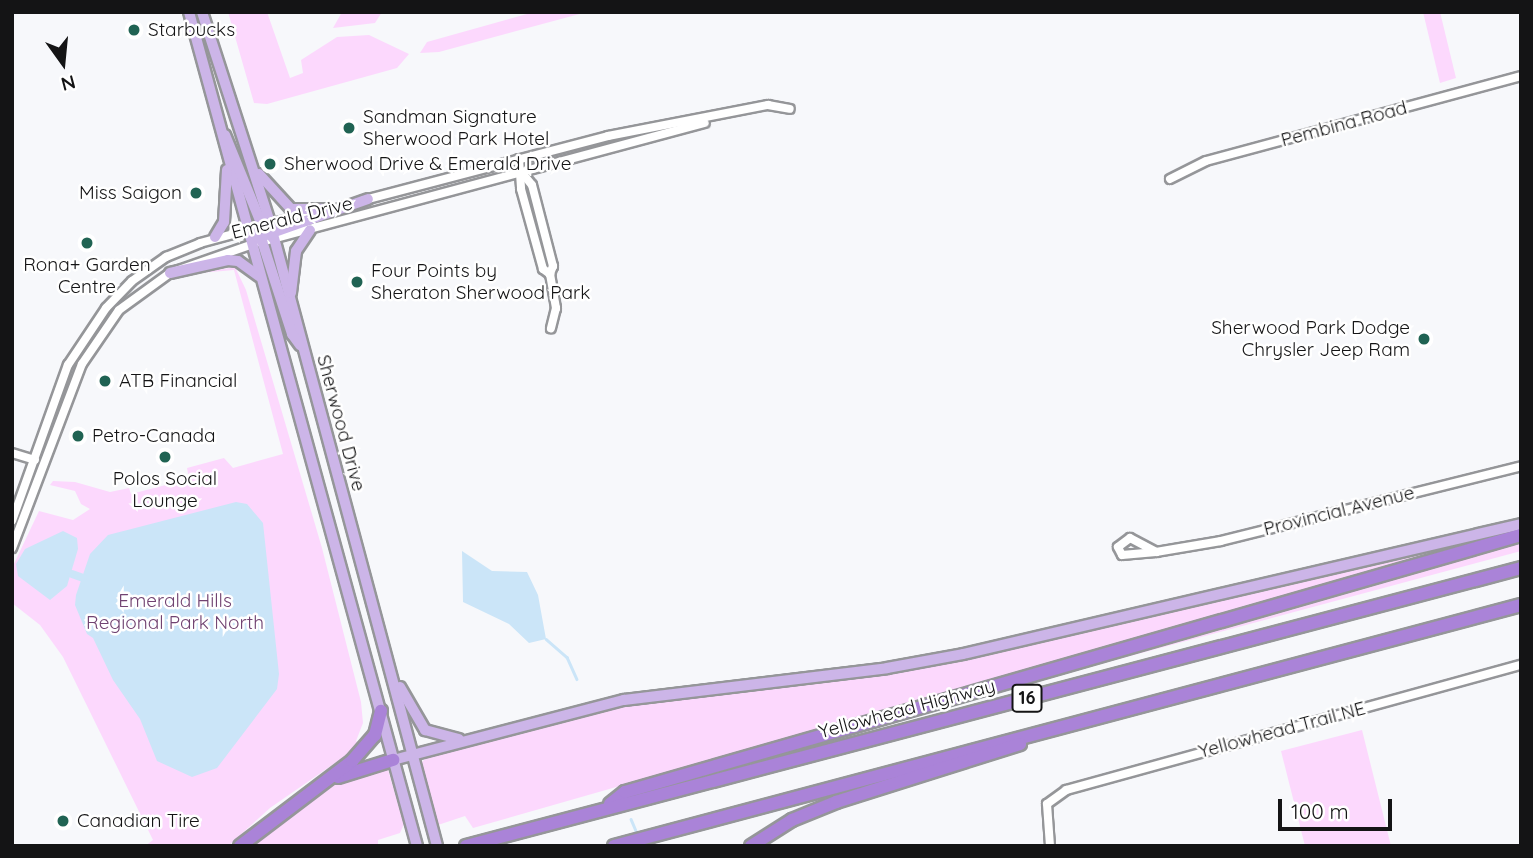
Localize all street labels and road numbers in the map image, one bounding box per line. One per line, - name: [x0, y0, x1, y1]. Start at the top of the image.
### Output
- street label: Pembina Road: [1278, 96, 1410, 152]
- street label: Emerald Drive: [229, 192, 355, 244]
- street label: Sherwood Drive: [312, 352, 370, 494]
- street label: Provincial Avenue: [1261, 481, 1417, 541]
- street label: Yellowhead Highway: [816, 674, 998, 744]
- road number: 16: [1011, 684, 1043, 712]
- street label: Yellowhead Trail NE: [1196, 697, 1368, 763]

